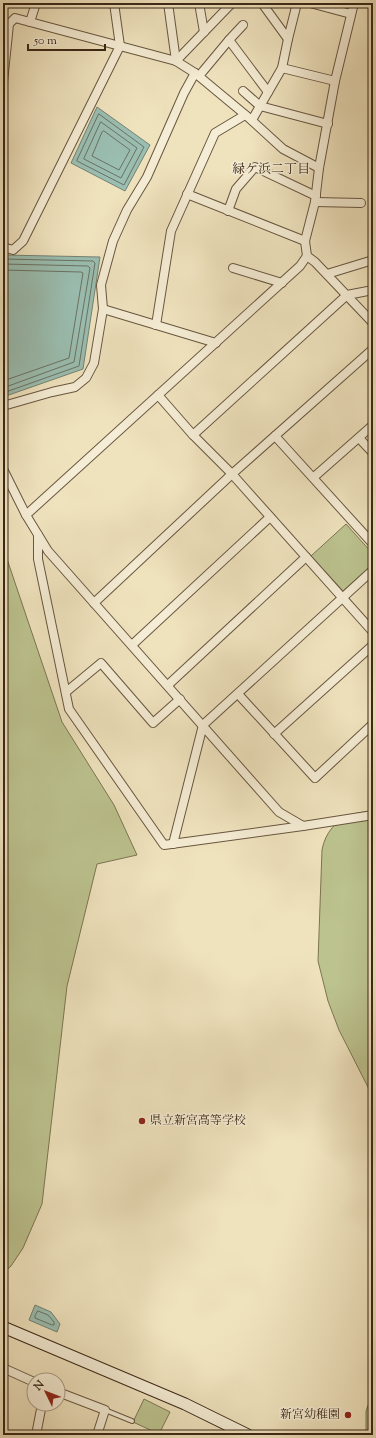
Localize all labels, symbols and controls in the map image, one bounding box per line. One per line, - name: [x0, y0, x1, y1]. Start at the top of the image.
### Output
- scale bar: [28, 26, 105, 52]
- text: 50 m: [33, 32, 57, 50]
- district label: 緑ケ浜二丁目: [232, 161, 310, 179]
- place label: 県立新宮高等学校: [150, 1112, 246, 1130]
- marker: 県立新宮高等学校: [137, 1116, 147, 1126]
- north arrow: [26, 1372, 66, 1412]
- text: N: [30, 1377, 48, 1395]
- place label: 新宮幼稚園: [280, 1406, 340, 1424]
- marker: 新宮幼稚園: [343, 1410, 353, 1420]

